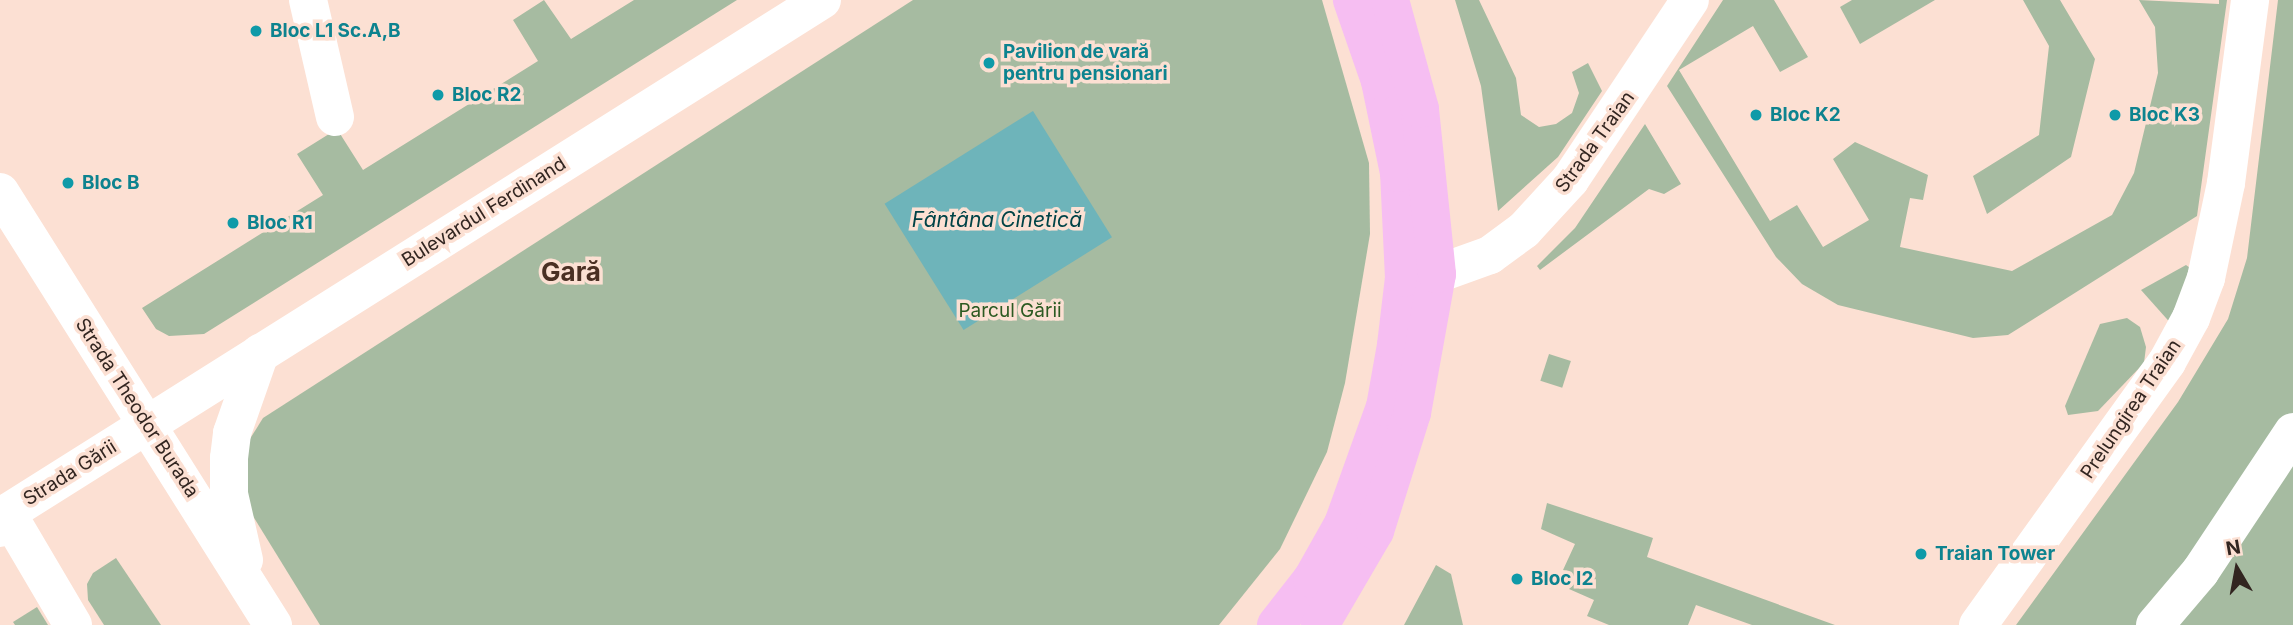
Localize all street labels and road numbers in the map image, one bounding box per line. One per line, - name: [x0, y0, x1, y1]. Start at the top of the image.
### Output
- street label: Strada Traian: [1551, 87, 1639, 197]
- street label: Bulevardul Ferdinand: [398, 152, 570, 272]
- street label: Strada Theodor Burada: [70, 314, 204, 502]
- street label: Prelungirea Traian: [2076, 335, 2186, 483]
- street label: Strada Gării: [19, 435, 121, 511]

